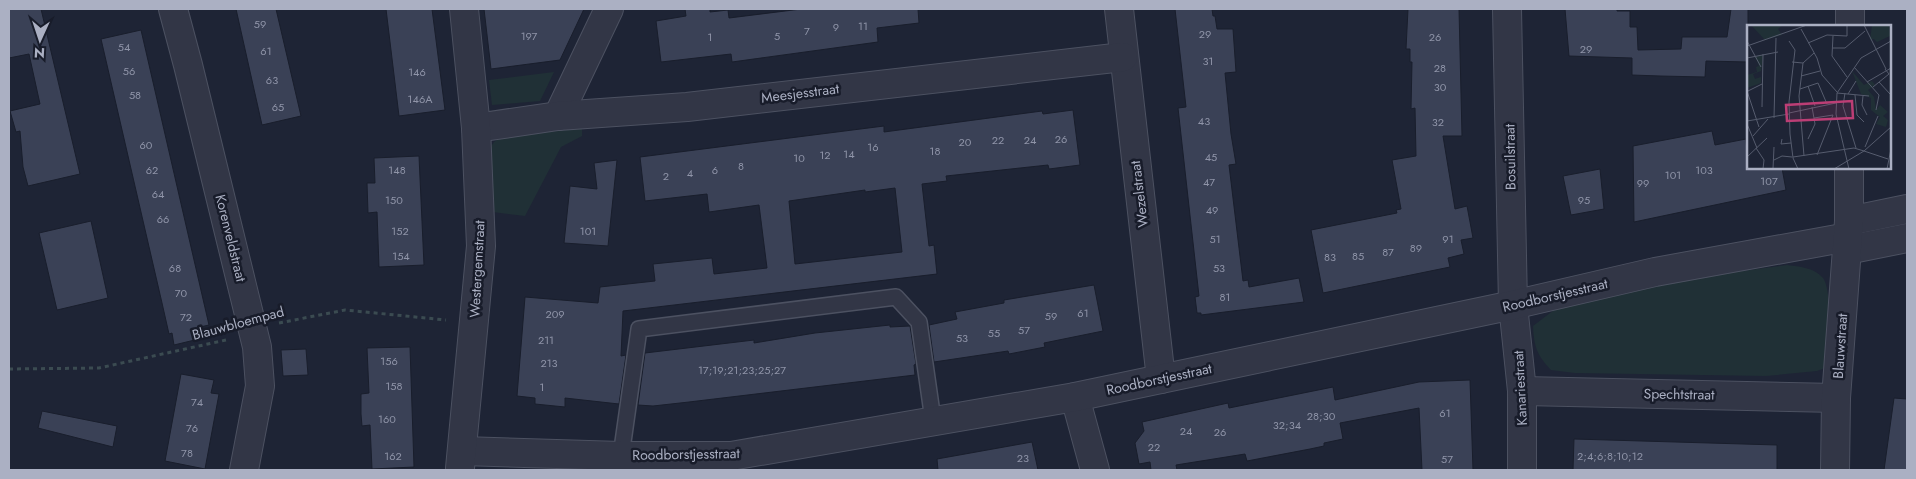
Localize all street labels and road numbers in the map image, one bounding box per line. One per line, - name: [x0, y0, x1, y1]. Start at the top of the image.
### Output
- street label: Meesjesstraat: [760, 78, 841, 108]
- street label: Bosuilstraat: [1499, 123, 1521, 190]
- street label: Wezelstraat: [1125, 159, 1153, 228]
- street label: Korenveldstraat: [211, 192, 252, 284]
- street label: Westergemstraat: [464, 219, 490, 318]
- street label: Roodborstjesstraat: [1500, 273, 1610, 317]
- street label: Blauwbloempad: [190, 301, 286, 345]
- street label: Blauwstraat: [1828, 312, 1852, 379]
- street label: Kanariestraat: [1508, 349, 1532, 426]
- street label: Roodborstjesstraat: [1104, 358, 1214, 400]
- street label: Spechtstraat: [1643, 383, 1715, 405]
- street label: Roodborstjesstraat: [632, 443, 741, 465]

